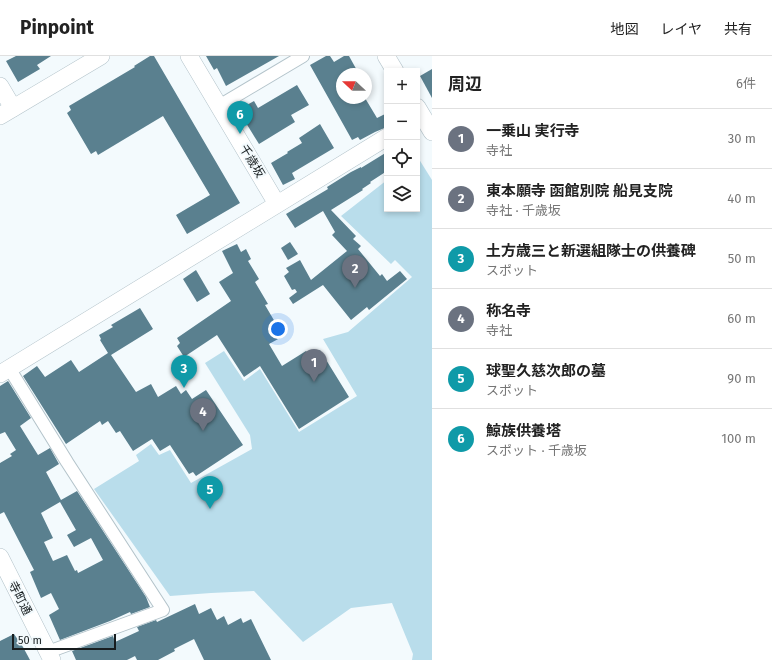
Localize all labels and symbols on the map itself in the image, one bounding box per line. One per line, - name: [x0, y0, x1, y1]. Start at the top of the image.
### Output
- north arrow: [336, 68, 372, 104]
- pin: 6: [227, 101, 253, 134]
- street label: 千歳坂: [237, 142, 267, 180]
- pin: 2: [342, 255, 368, 288]
- your location: [268, 319, 288, 339]
- pin: 1: [301, 349, 327, 382]
- pin: 3: [171, 355, 197, 388]
- pin: 4: [190, 398, 216, 431]
- pin: 5: [197, 476, 223, 509]
- street label: 寺町通: [6, 579, 34, 617]
- scale bar: [12, 632, 116, 651]

